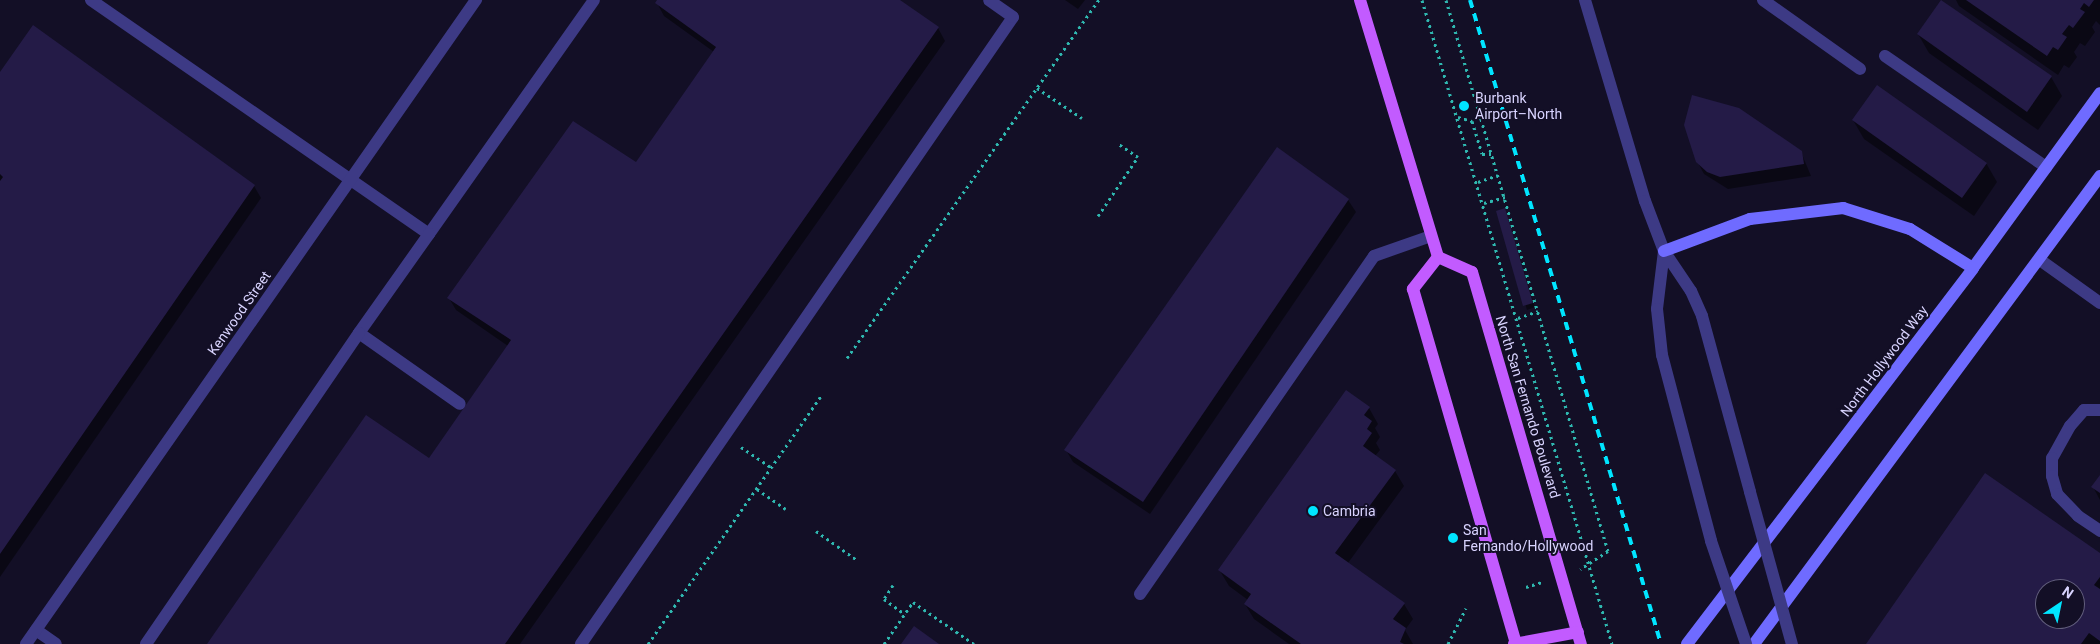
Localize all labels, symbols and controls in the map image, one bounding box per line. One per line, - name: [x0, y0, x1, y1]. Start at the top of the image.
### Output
- place label: Burbank Airport–North: [1475, 90, 1562, 122]
- marker: Burbank Airport–North: [1457, 99, 1471, 113]
- street label: Kenwood Street: [204, 268, 274, 358]
- street label: North Hollywood Way: [1837, 302, 1931, 420]
- street label: North San Fernando Boulevard: [1492, 314, 1564, 500]
- place label: Cambria: [1323, 503, 1376, 519]
- marker: Cambria: [1307, 505, 1319, 517]
- place label: San Fernando/Hollywood: [1463, 522, 1593, 554]
- marker: San Fernando/Hollywood: [1447, 532, 1459, 544]
- north arrow: [2035, 579, 2085, 629]
- text: N: [2059, 583, 2076, 602]

